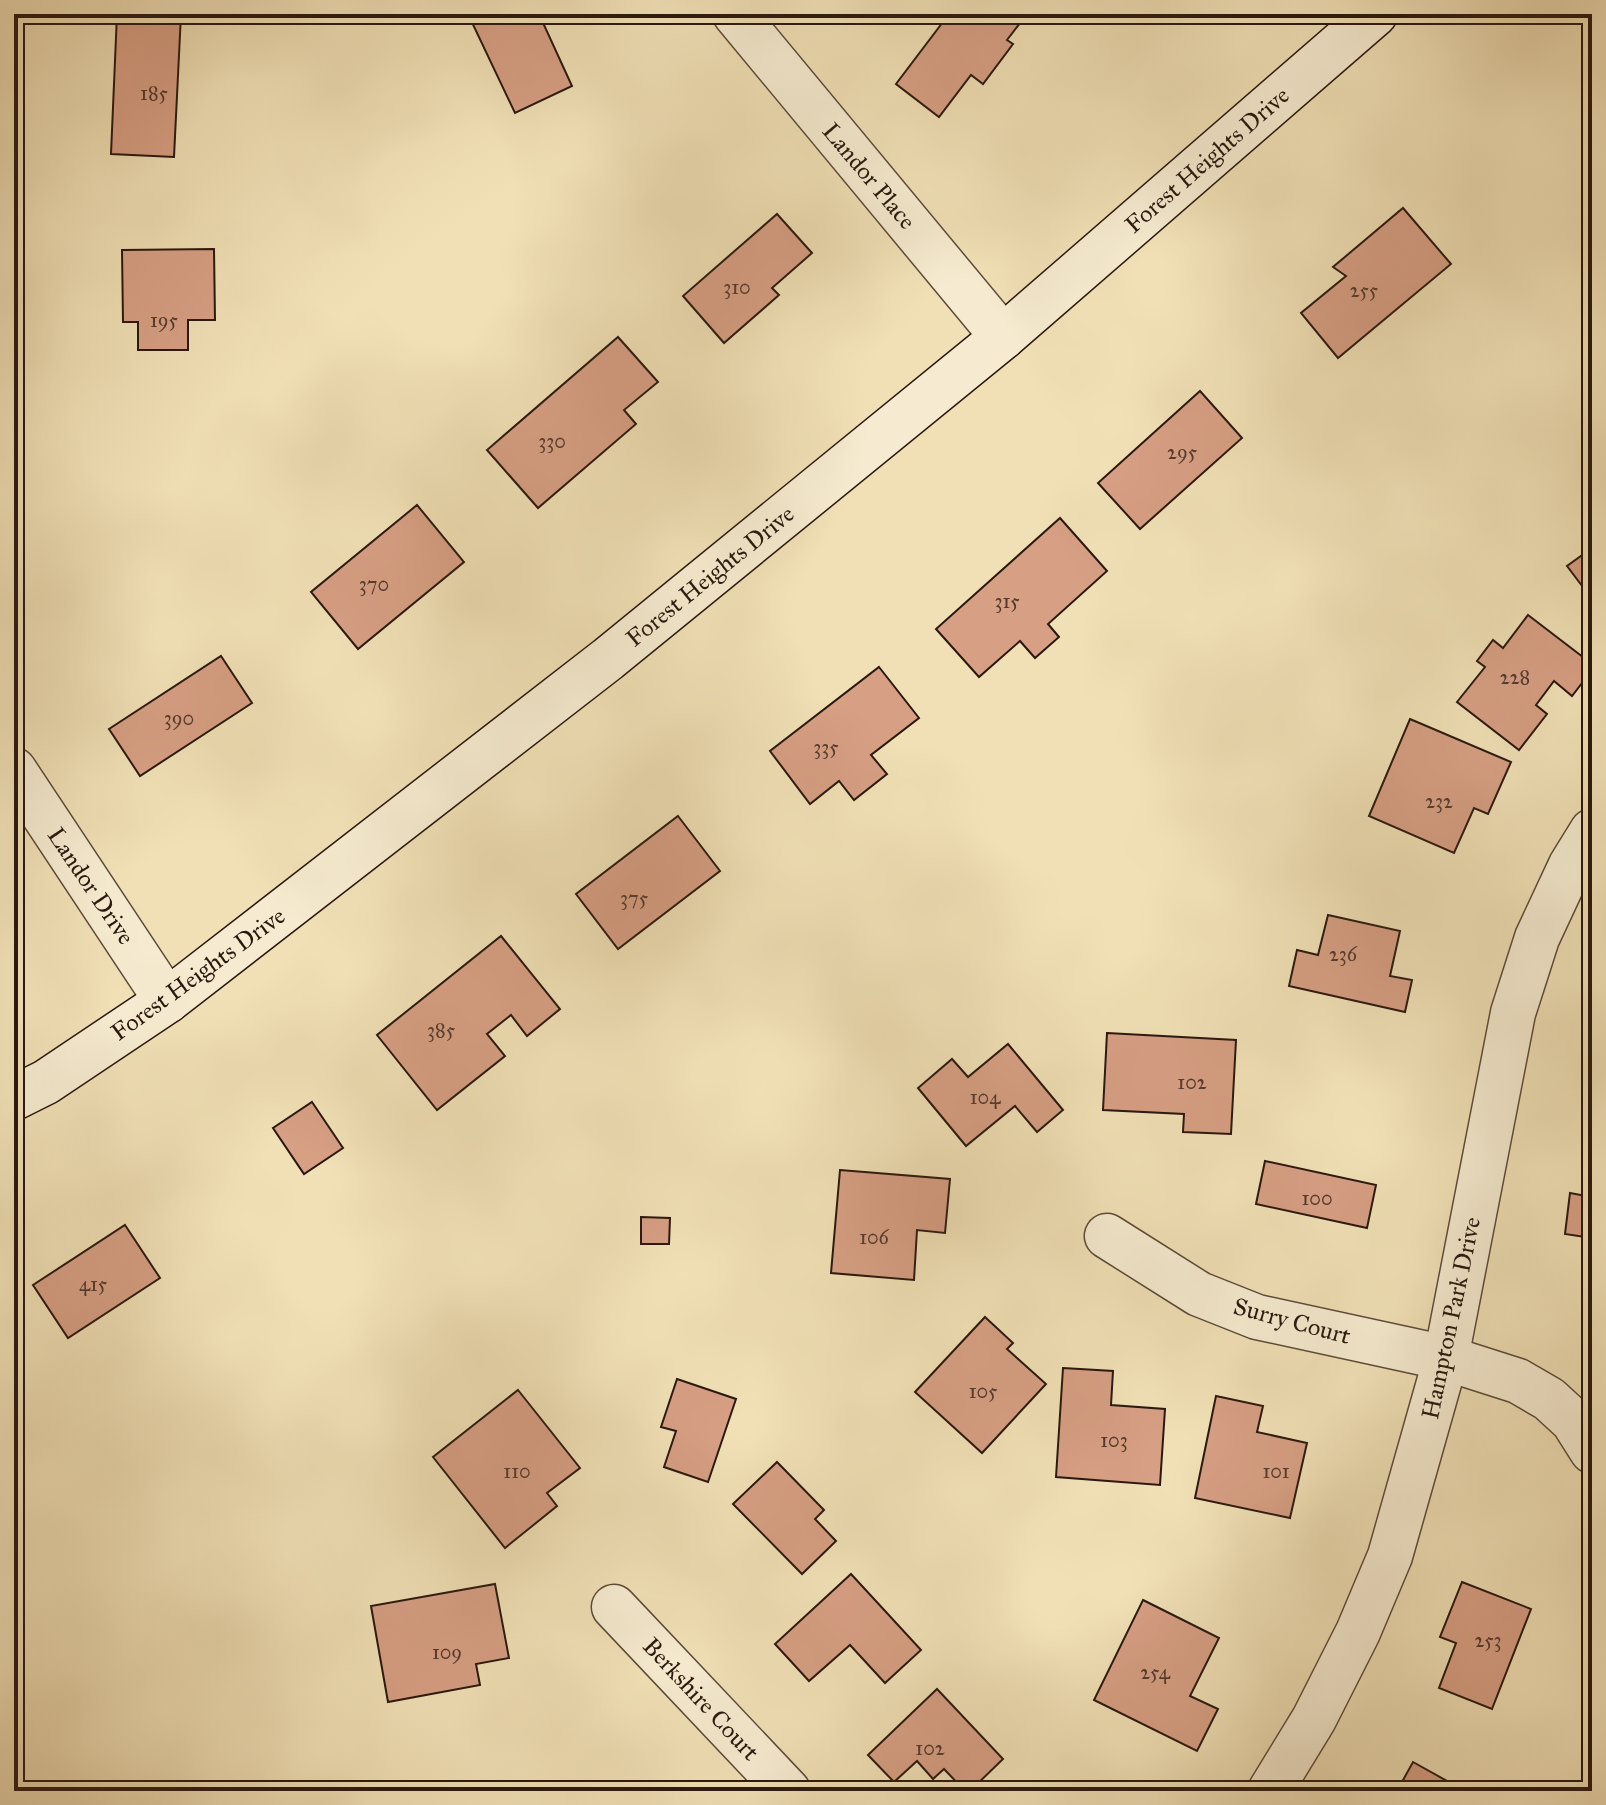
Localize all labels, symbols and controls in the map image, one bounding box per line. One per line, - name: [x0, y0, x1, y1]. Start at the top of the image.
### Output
- street label: Forest Heights Drive: [1119, 80, 1295, 240]
- house number: 185: [140, 81, 168, 105]
- street label: Landor Place: [816, 117, 922, 235]
- house number: 310: [723, 275, 751, 299]
- house number: 255: [1350, 278, 1378, 302]
- house number: 195: [150, 308, 178, 332]
- house number: 330: [538, 429, 566, 453]
- house number: 295: [1167, 440, 1197, 464]
- street label: Forest Heights Drive: [620, 499, 800, 653]
- house number: 370: [359, 572, 389, 596]
- house number: 315: [994, 589, 1020, 613]
- house number: 228: [1500, 665, 1530, 689]
- house number: 390: [164, 706, 194, 730]
- house number: 335: [813, 735, 839, 759]
- house number: 232: [1425, 789, 1453, 813]
- street label: Landor Drive: [41, 822, 141, 950]
- house number: 375: [620, 886, 648, 910]
- street label: Forest Heights Drive: [105, 901, 291, 1047]
- house number: 236: [1329, 942, 1358, 966]
- house number: 385: [427, 1018, 455, 1042]
- house number: 102: [1177, 1070, 1207, 1094]
- house number: 104: [970, 1085, 1001, 1109]
- house number: 100: [1301, 1186, 1333, 1210]
- street label: Hampton Park Drive: [1415, 1214, 1487, 1422]
- house number: 106: [859, 1225, 890, 1249]
- house number: 415: [79, 1272, 107, 1296]
- street label: Surry Court: [1230, 1291, 1354, 1351]
- house number: 105: [969, 1379, 997, 1403]
- house number: 103: [1100, 1428, 1128, 1452]
- house number: 110: [503, 1459, 531, 1483]
- house number: 101: [1262, 1459, 1290, 1483]
- house number: 253: [1474, 1628, 1502, 1652]
- street label: Berkshire Court: [636, 1631, 766, 1767]
- house number: 109: [432, 1640, 462, 1664]
- house number: 254: [1140, 1660, 1171, 1684]
- house number: 102: [915, 1736, 945, 1760]

